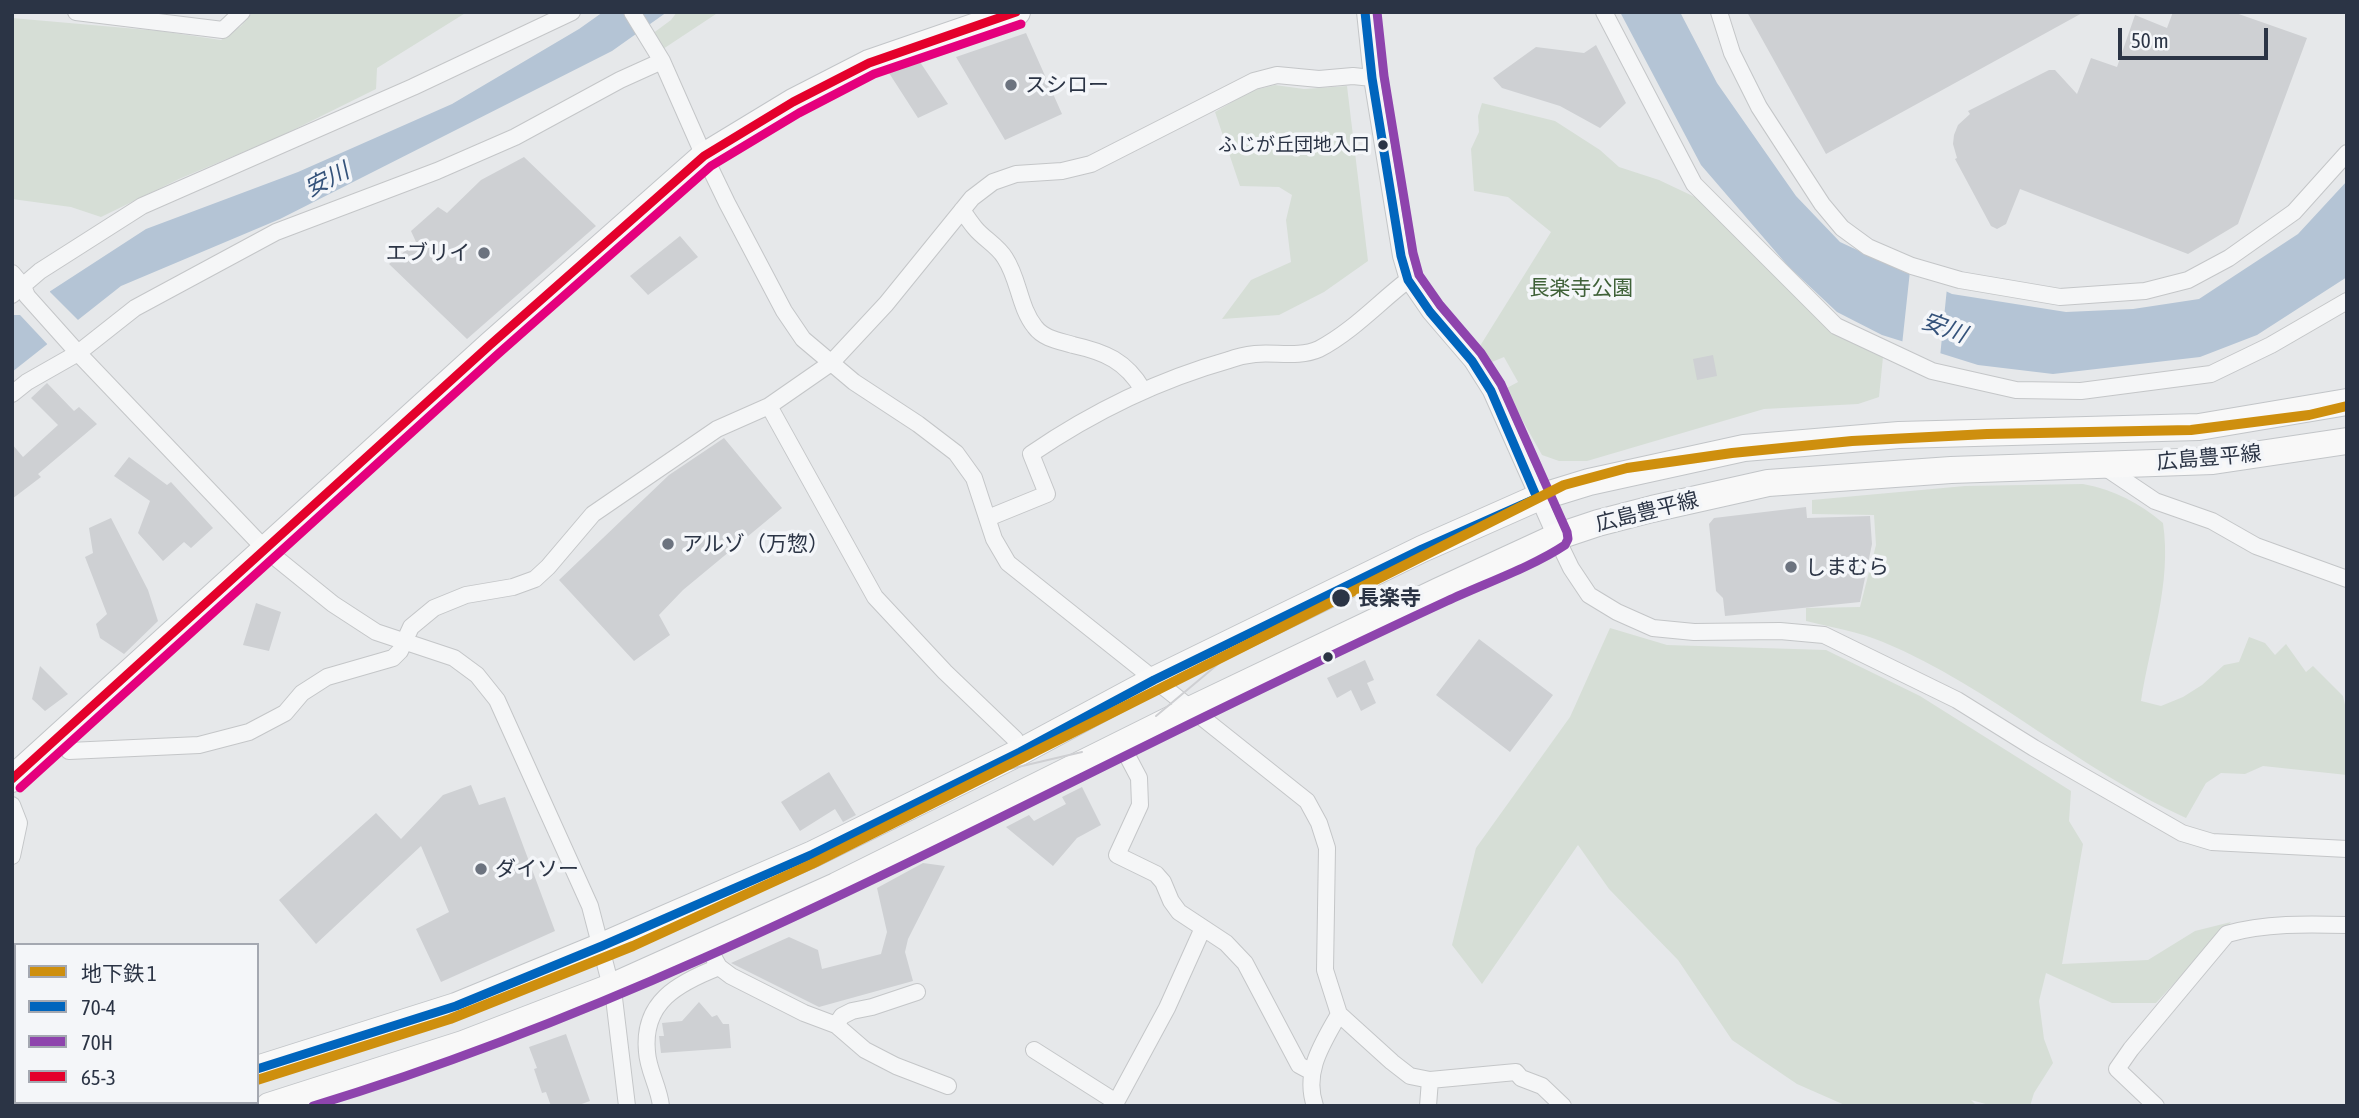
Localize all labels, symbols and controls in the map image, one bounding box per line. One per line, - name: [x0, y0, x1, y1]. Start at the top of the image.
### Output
- scale bar: [2121, 14, 2272, 58]
- text: 50 m: [2131, 28, 2169, 52]
- place label: スシロー: [1025, 72, 1109, 98]
- marker: スシロー: [1003, 77, 1019, 93]
- place label: ふじが丘団地入口: [1218, 134, 1370, 156]
- marker: ふじが丘団地入口: [1376, 138, 1390, 152]
- water label: 安川: [300, 157, 354, 203]
- place label: エブリイ: [386, 240, 470, 266]
- marker: エブリイ: [476, 245, 492, 261]
- park label: 長楽寺公園: [1529, 275, 1633, 301]
- water label: 安川: [1918, 307, 1970, 349]
- street label: 広島豊平線: [2156, 441, 2262, 475]
- street label: 広島豊平線: [1593, 487, 1701, 537]
- place label: アルゾ（万惣）: [682, 531, 829, 557]
- marker: アルゾ（万惣）: [660, 536, 676, 552]
- place label: しまむら: [1805, 554, 1889, 580]
- marker: しまむら: [1783, 559, 1799, 575]
- place label: 長楽寺: [1358, 585, 1421, 611]
- marker: 長楽寺: [1330, 587, 1352, 609]
- unlabelled marker: [1321, 650, 1335, 664]
- place label: ダイソー: [495, 856, 579, 882]
- marker: ダイソー: [473, 861, 489, 877]
- legend: [14, 943, 259, 1104]
- text: 地下鉄 1: [81, 961, 157, 985]
- text: 70-4: [81, 995, 116, 1019]
- text: 70H: [81, 1030, 113, 1054]
- text: 65-3: [81, 1065, 116, 1089]

